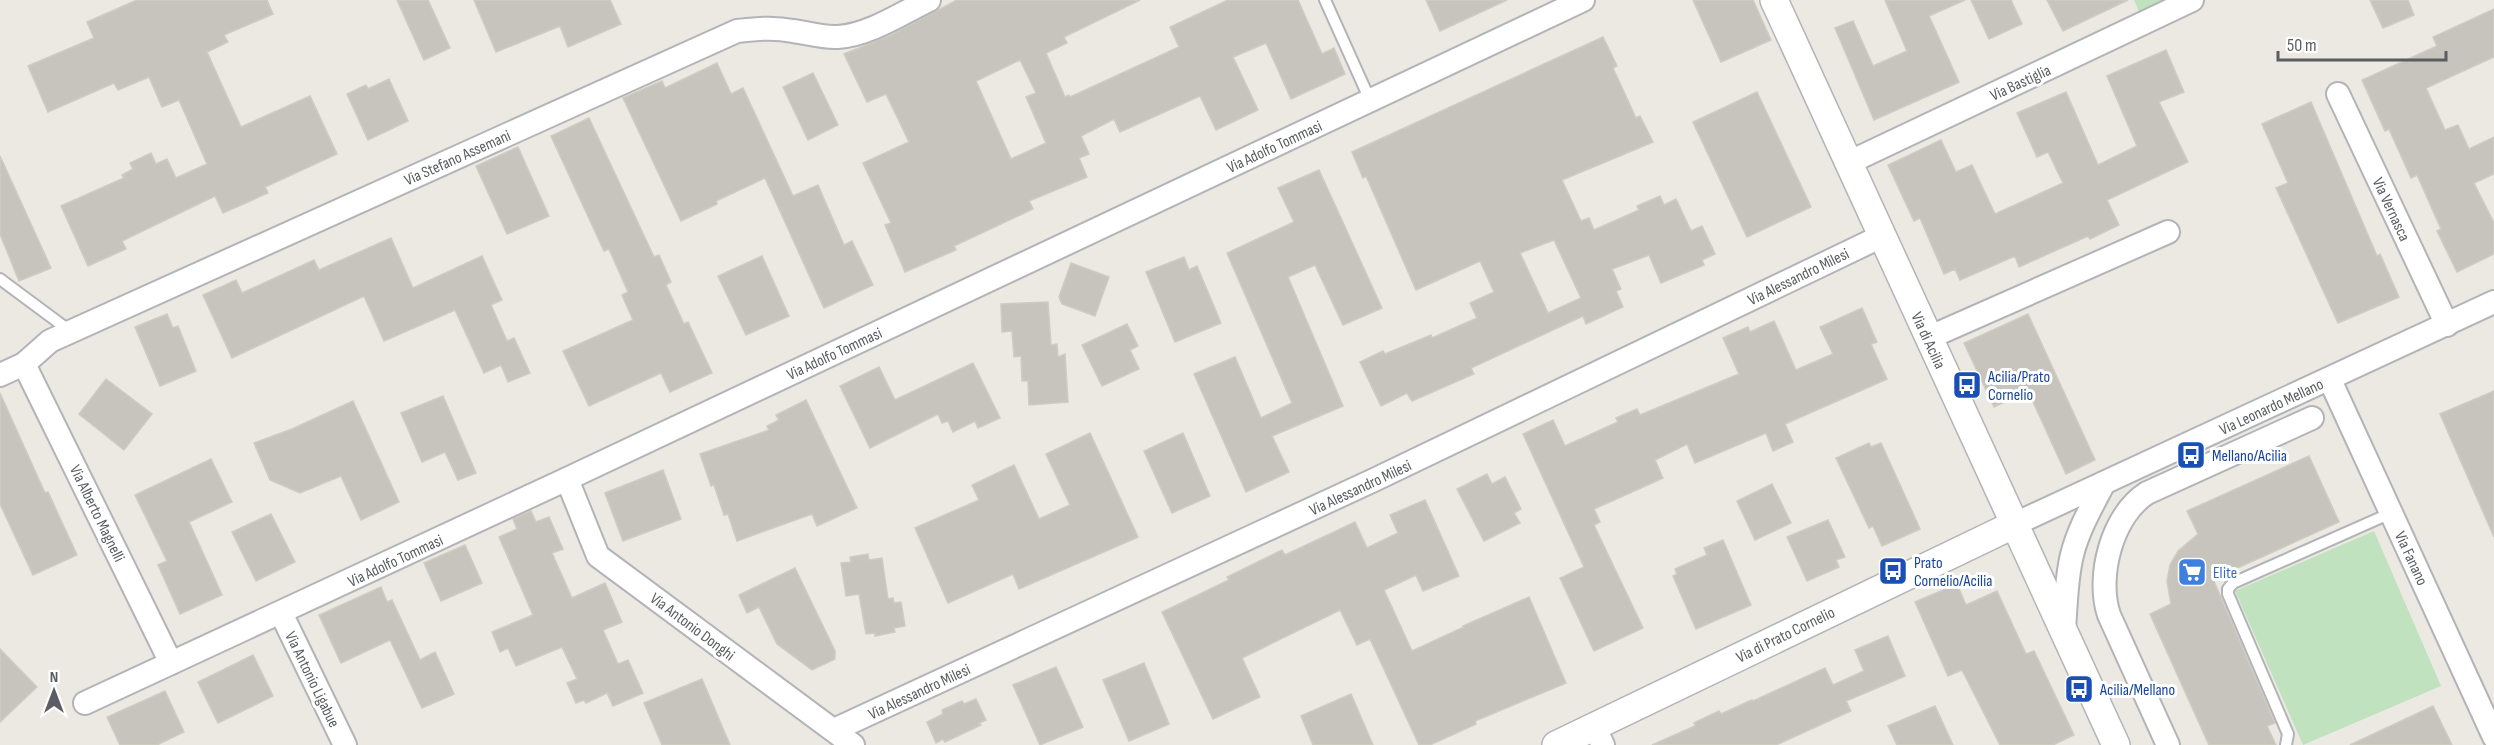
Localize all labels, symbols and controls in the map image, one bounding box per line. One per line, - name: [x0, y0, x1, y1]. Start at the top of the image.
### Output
- scale bar: [2278, 24, 2446, 62]
- text: 50 m: [2287, 35, 2317, 56]
- street label: Via Bastiglia: [1987, 61, 2054, 106]
- street label: Via Adolfo Tommasi: [1224, 117, 1325, 178]
- street label: Via Stefano Assemani: [401, 126, 514, 190]
- street label: Via Vernasca: [2368, 175, 2414, 244]
- street label: Via Alessandro Milesi: [1745, 245, 1852, 310]
- street label: Via di Acilia: [1906, 309, 1949, 372]
- street label: Via Adolfo Tommasi: [784, 324, 885, 385]
- place label: Acilia/Prato Cornelio: [1987, 368, 2050, 405]
- bus stop icon: Acilia/Prato Cornelio: [1951, 369, 1983, 401]
- street label: Via Leonardo Mellano: [2217, 375, 2327, 440]
- bus stop icon: Mellano/Acilia: [2175, 439, 2207, 471]
- place label: Mellano/Acilia: [2212, 447, 2287, 466]
- street label: Via Alessandro Milesi: [1307, 456, 1415, 520]
- street label: Via Alberto Magnelli: [65, 462, 128, 565]
- street label: Via Fanano: [2390, 529, 2431, 589]
- street label: Via Adolfo Tommasi: [345, 531, 446, 592]
- place label: Prato Cornelio/Acilia: [1914, 554, 1992, 591]
- bus stop icon: Prato Cornelio/Acilia: [1877, 555, 1909, 587]
- supermarket icon: Elite: [2176, 556, 2208, 588]
- place label: Elite: [2213, 564, 2237, 583]
- street label: Via Antonio Donghi: [646, 589, 738, 665]
- street label: Via di Prato Cornelio: [1733, 603, 1838, 667]
- street label: Via Antonio Ligabue: [280, 629, 343, 731]
- street label: Via Alessandro Milesi: [866, 660, 974, 724]
- north arrow: [24, 661, 84, 721]
- text: N: [50, 668, 58, 687]
- bus stop icon: Acilia/Mellano: [2063, 673, 2095, 705]
- place label: Acilia/Mellano: [2099, 681, 2175, 700]

